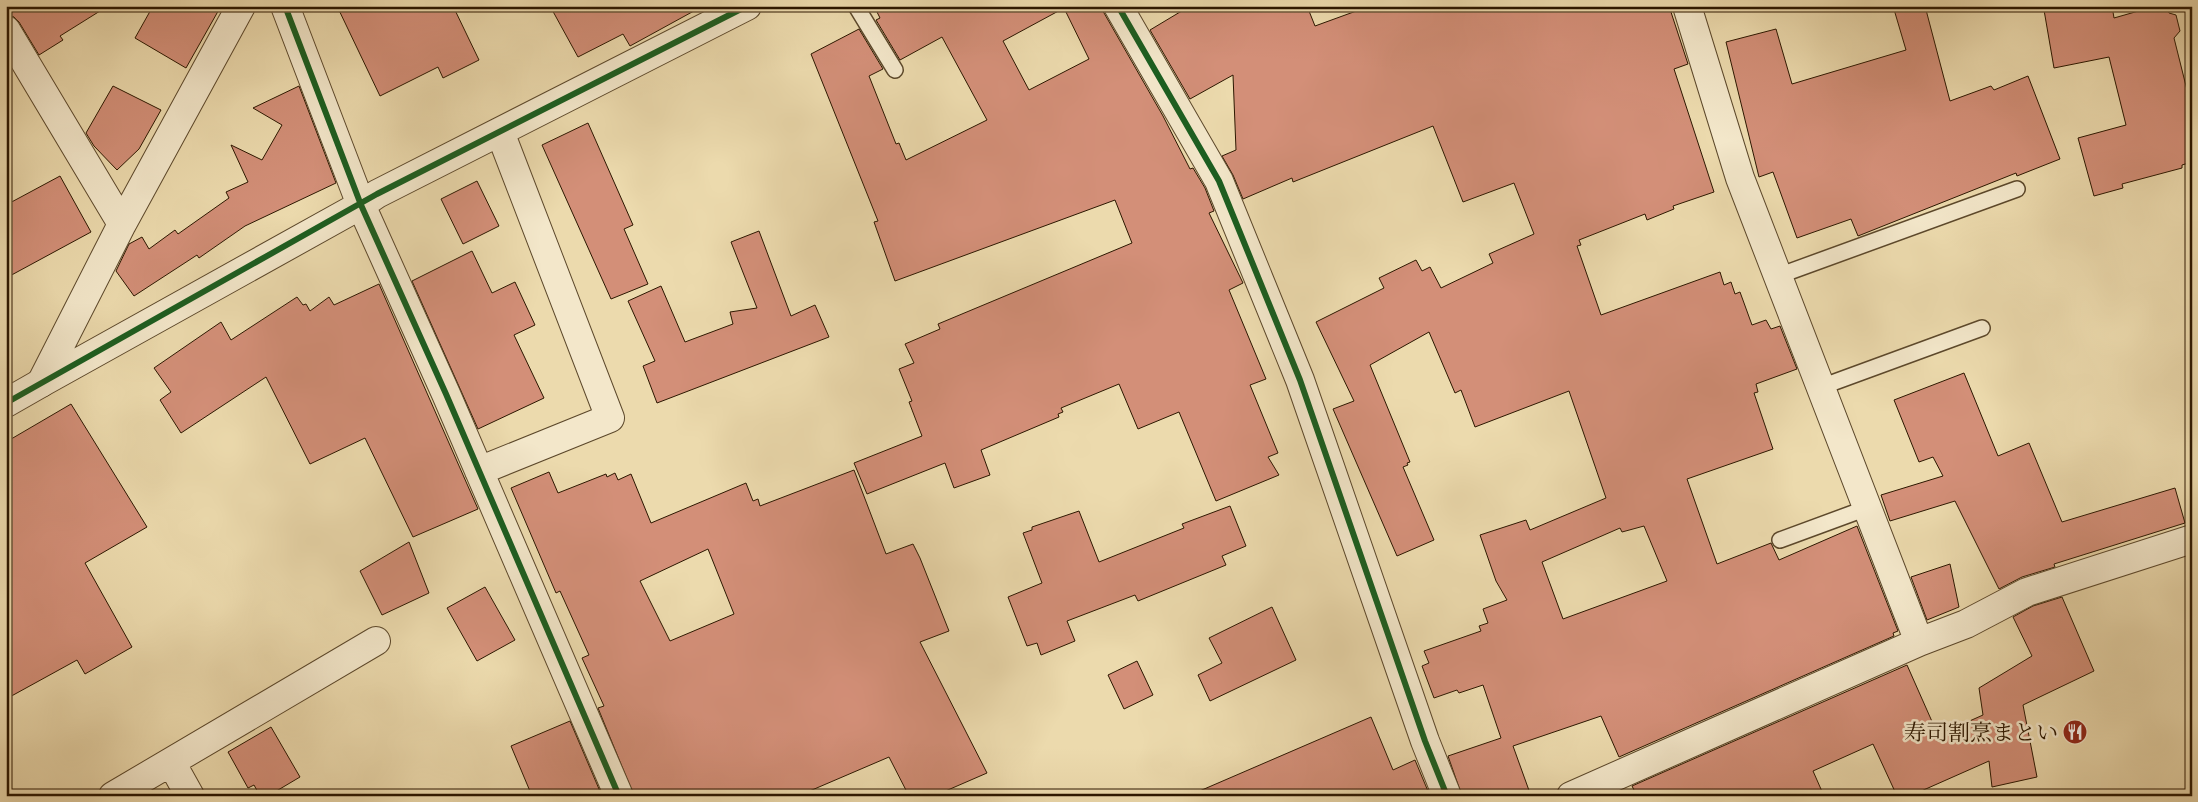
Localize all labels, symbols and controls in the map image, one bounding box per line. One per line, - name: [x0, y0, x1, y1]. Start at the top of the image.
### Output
- place label: 寿司割烹まとい: [1904, 718, 2058, 747]
- restaurant icon: 寿司割烹まとい: [2062, 719, 2088, 745]

